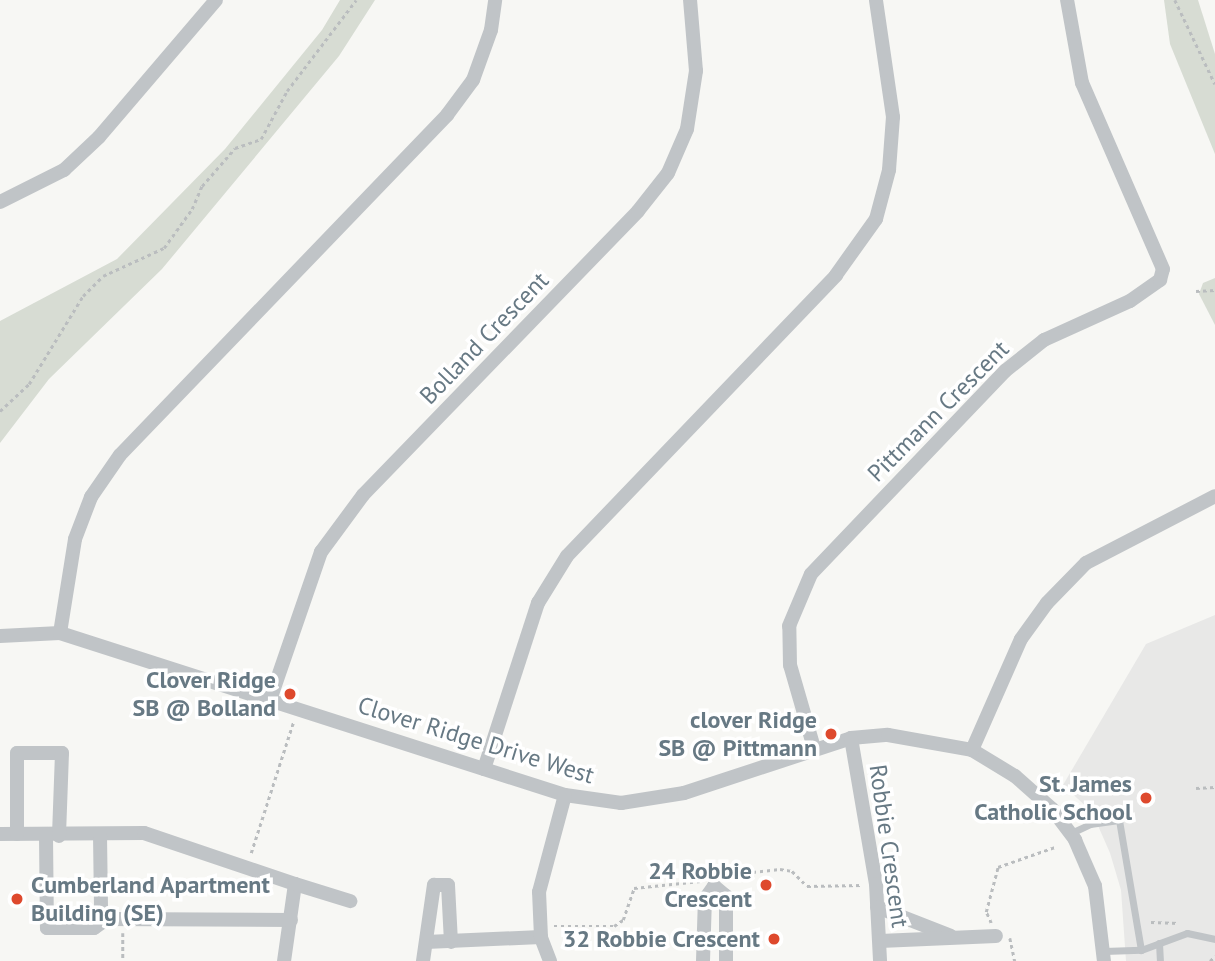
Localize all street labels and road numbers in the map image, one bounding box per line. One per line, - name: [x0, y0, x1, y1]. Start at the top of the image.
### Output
- street label: Bolland Crescent: [414, 266, 554, 410]
- street label: Pittmann Crescent: [861, 334, 1015, 488]
- street label: Clover Ridge Drive West: [354, 690, 598, 790]
- street label: Robbie Crescent: [863, 763, 915, 929]

